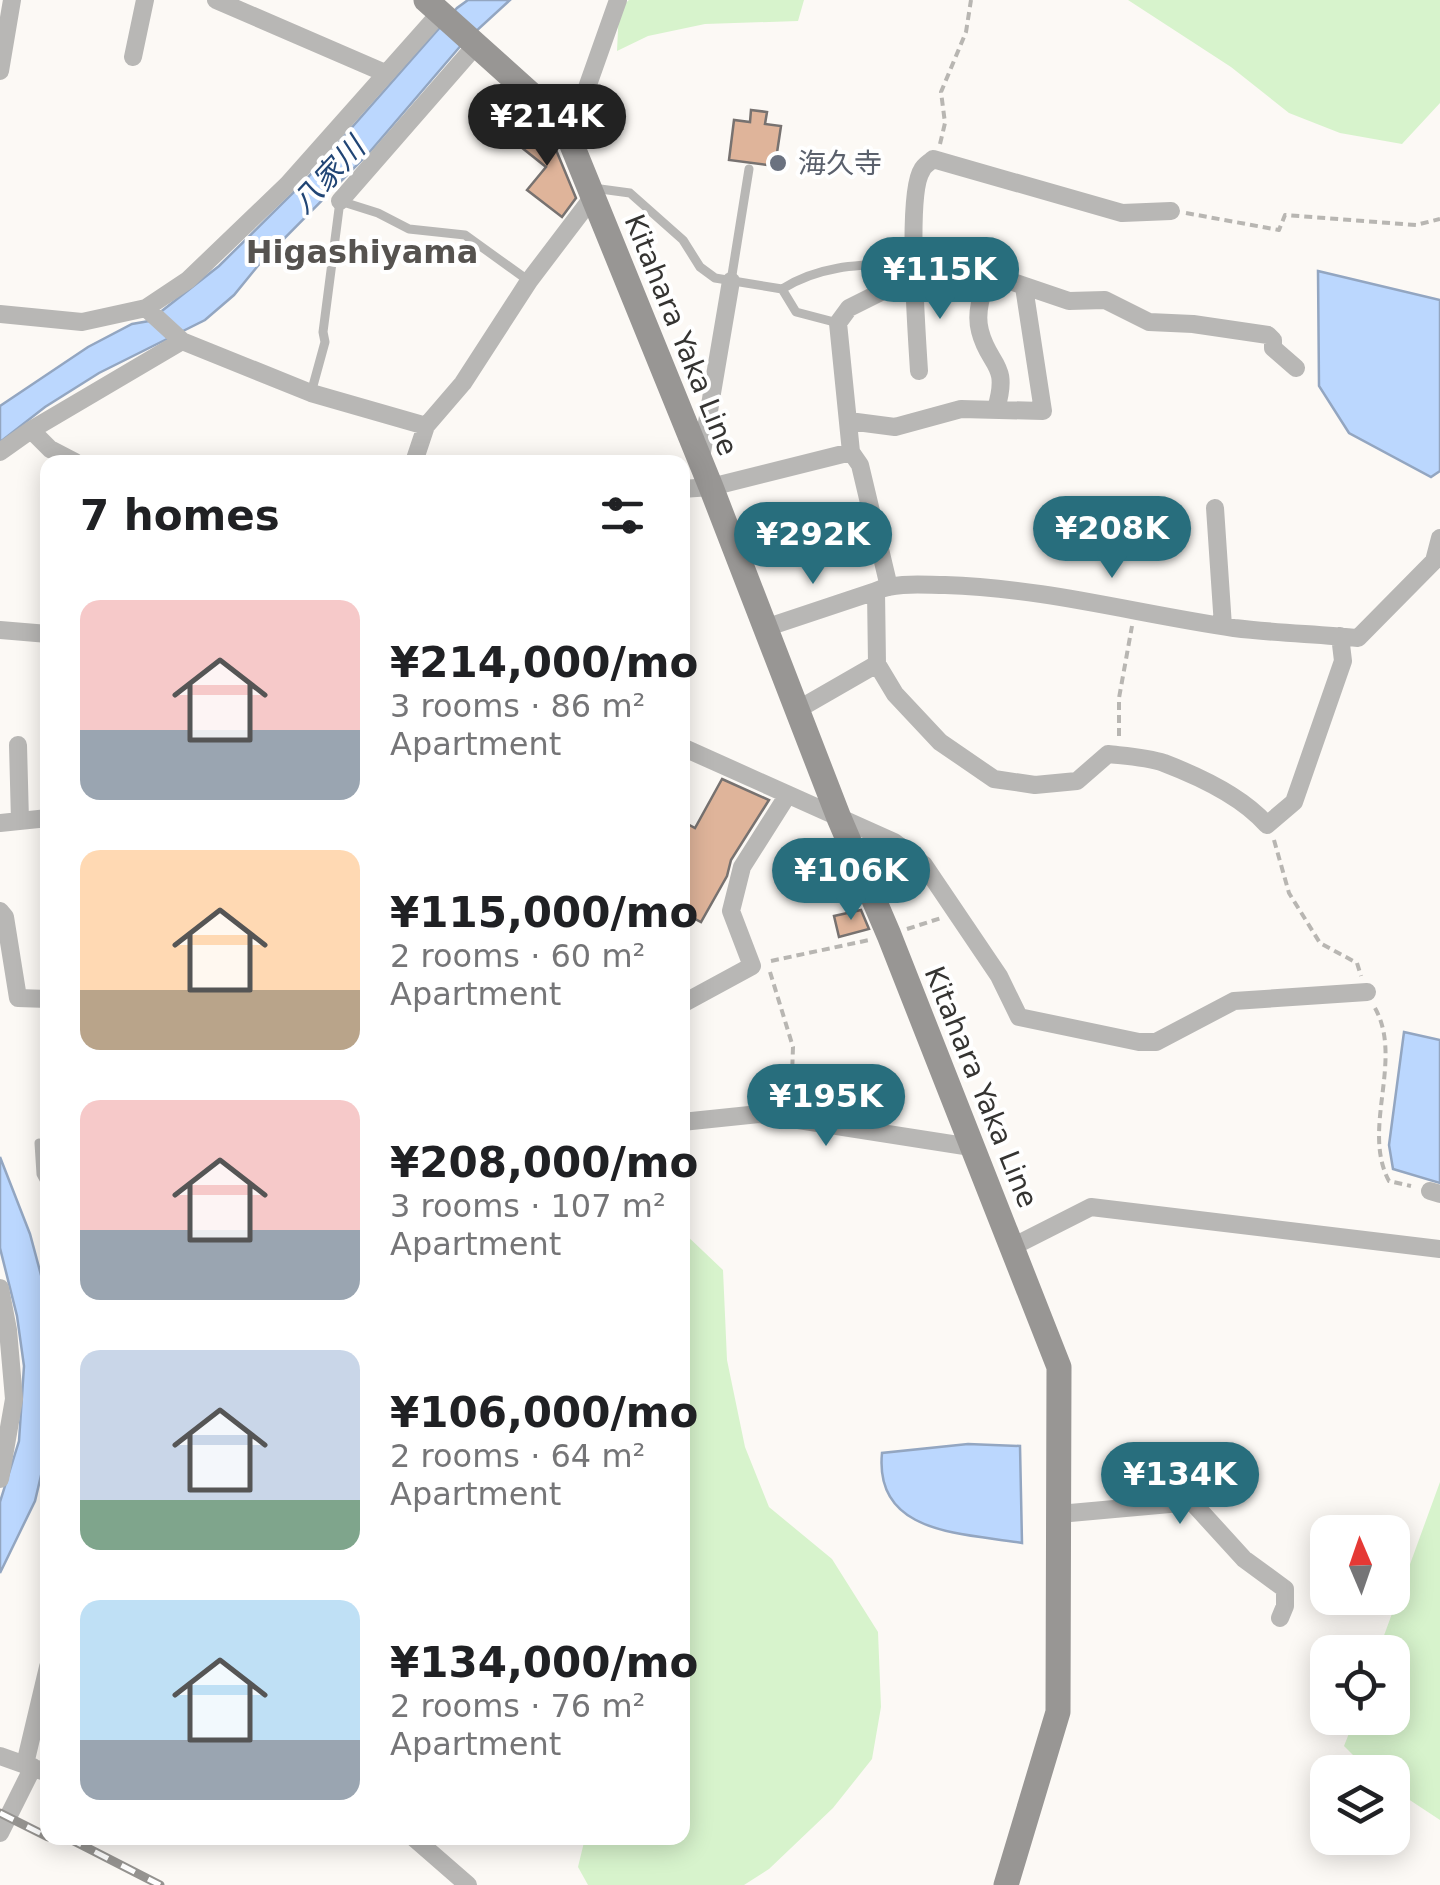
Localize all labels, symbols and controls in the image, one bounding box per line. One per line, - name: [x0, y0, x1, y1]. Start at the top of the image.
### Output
- pin: ¥214K: [477, 84, 617, 169]
- text: ¥214K: [490, 97, 604, 135]
- water label: 八家川: [285, 128, 374, 220]
- place label: 海久寺: [798, 147, 882, 180]
- marker: 海久寺: [767, 152, 789, 174]
- street label: Kitahara Yaka Line: [618, 210, 744, 460]
- district label: Higashiyama: [246, 233, 478, 271]
- pin: ¥115K: [870, 237, 1010, 322]
- text: ¥115K: [883, 250, 997, 288]
- icon: filters: [595, 488, 650, 543]
- text: 7 homes: [80, 491, 280, 540]
- pin: ¥208K: [1042, 496, 1182, 581]
- pin: ¥292K: [743, 502, 883, 587]
- text: ¥208K: [1055, 509, 1169, 547]
- text: ¥292K: [756, 515, 870, 553]
- text: ¥214,000/mo: [390, 638, 698, 687]
- icon: home: [160, 640, 280, 760]
- text: 3 rooms · 86 m²: [390, 687, 645, 725]
- text: Apartment: [390, 725, 561, 763]
- pin: ¥106K: [781, 838, 921, 923]
- text: ¥106K: [794, 851, 908, 889]
- text: ¥115,000/mo: [390, 888, 698, 937]
- icon: home: [160, 890, 280, 1010]
- text: 2 rooms · 60 m²: [390, 937, 645, 975]
- street label: Kitahara Yaka Line: [918, 962, 1044, 1212]
- text: Apartment: [390, 975, 561, 1013]
- pin: ¥195K: [756, 1064, 896, 1149]
- text: ¥195K: [769, 1077, 883, 1115]
- text: ¥208,000/mo: [390, 1138, 698, 1187]
- icon: home: [160, 1140, 280, 1260]
- text: 3 rooms · 107 m²: [390, 1187, 666, 1225]
- text: Apartment: [390, 1225, 561, 1263]
- text: ¥106,000/mo: [390, 1388, 698, 1437]
- icon: home: [160, 1390, 280, 1510]
- text: 2 rooms · 64 m²: [390, 1437, 645, 1475]
- pin: ¥134K: [1110, 1442, 1250, 1527]
- text: ¥134K: [1123, 1455, 1237, 1493]
- text: Apartment: [390, 1475, 561, 1513]
- north arrow: [1310, 1515, 1410, 1615]
- map controls: [1310, 1515, 1410, 1855]
- button: locate: [1310, 1635, 1410, 1735]
- text: ¥134,000/mo: [390, 1638, 698, 1687]
- icon: home: [160, 1640, 280, 1760]
- text: 2 rooms · 76 m²: [390, 1687, 645, 1725]
- text: Apartment: [390, 1725, 561, 1763]
- button: layers: [1310, 1755, 1410, 1855]

